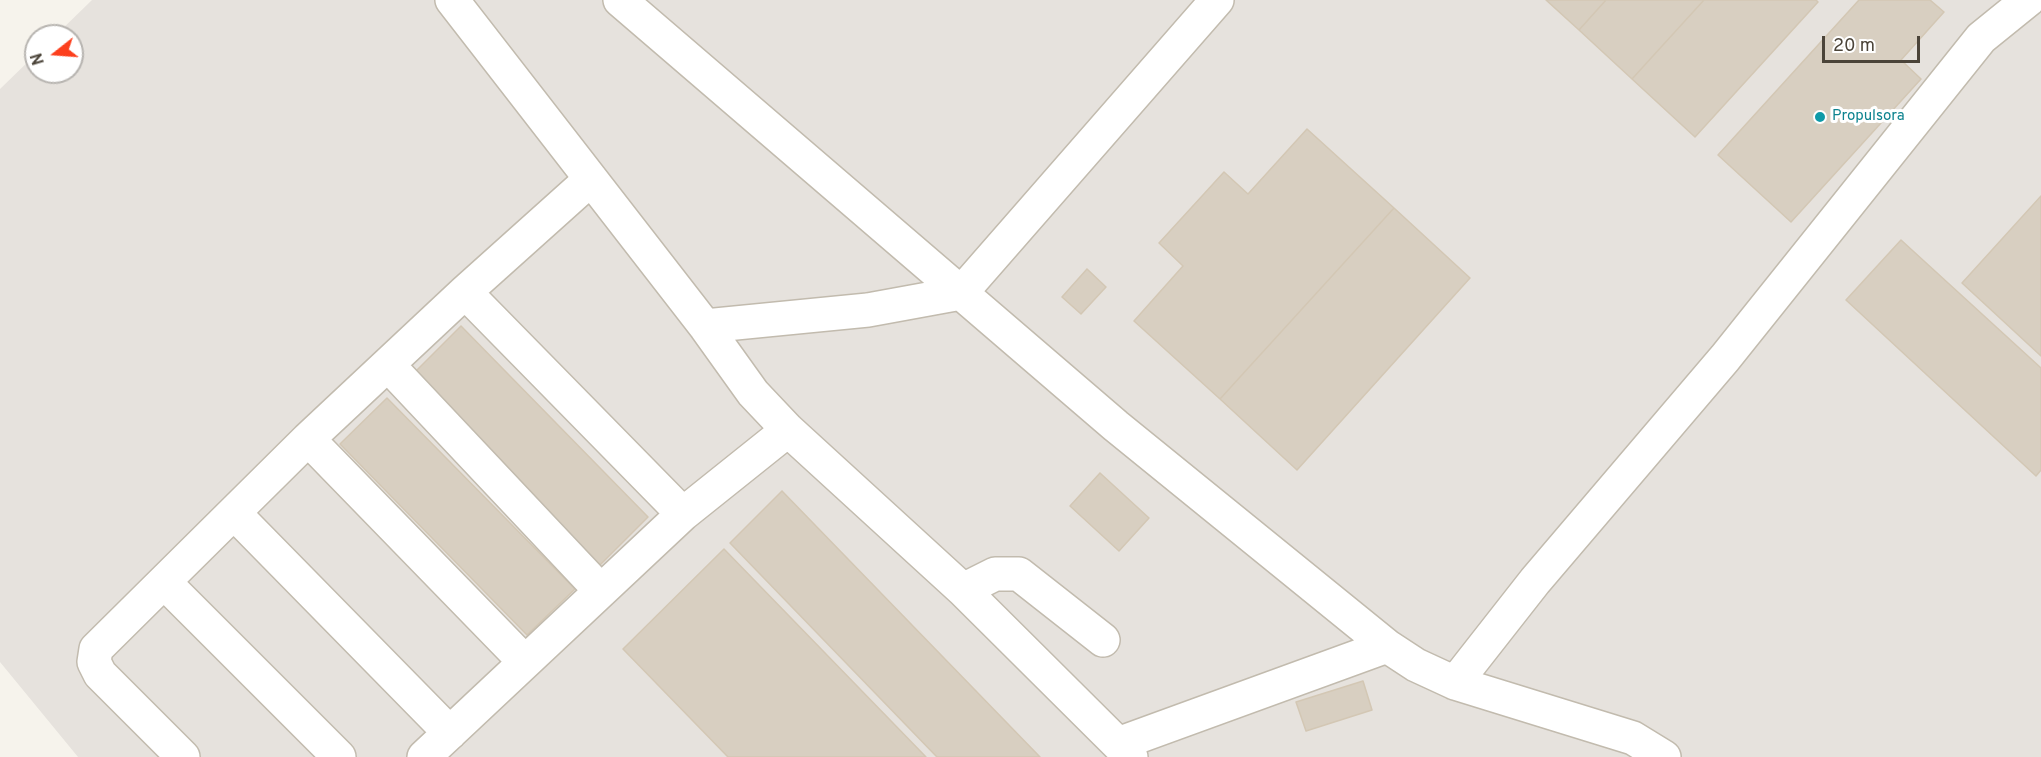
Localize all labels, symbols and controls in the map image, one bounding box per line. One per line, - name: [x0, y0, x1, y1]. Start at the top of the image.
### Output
- north arrow: [24, 24, 84, 84]
- scale bar: [1825, 24, 1922, 62]
- text: 20 m: [1833, 35, 1875, 58]
- text: N: [27, 50, 50, 67]
- place label: Propulsora: [1832, 108, 1905, 126]
- marker: Propulsora: [1813, 110, 1827, 124]

